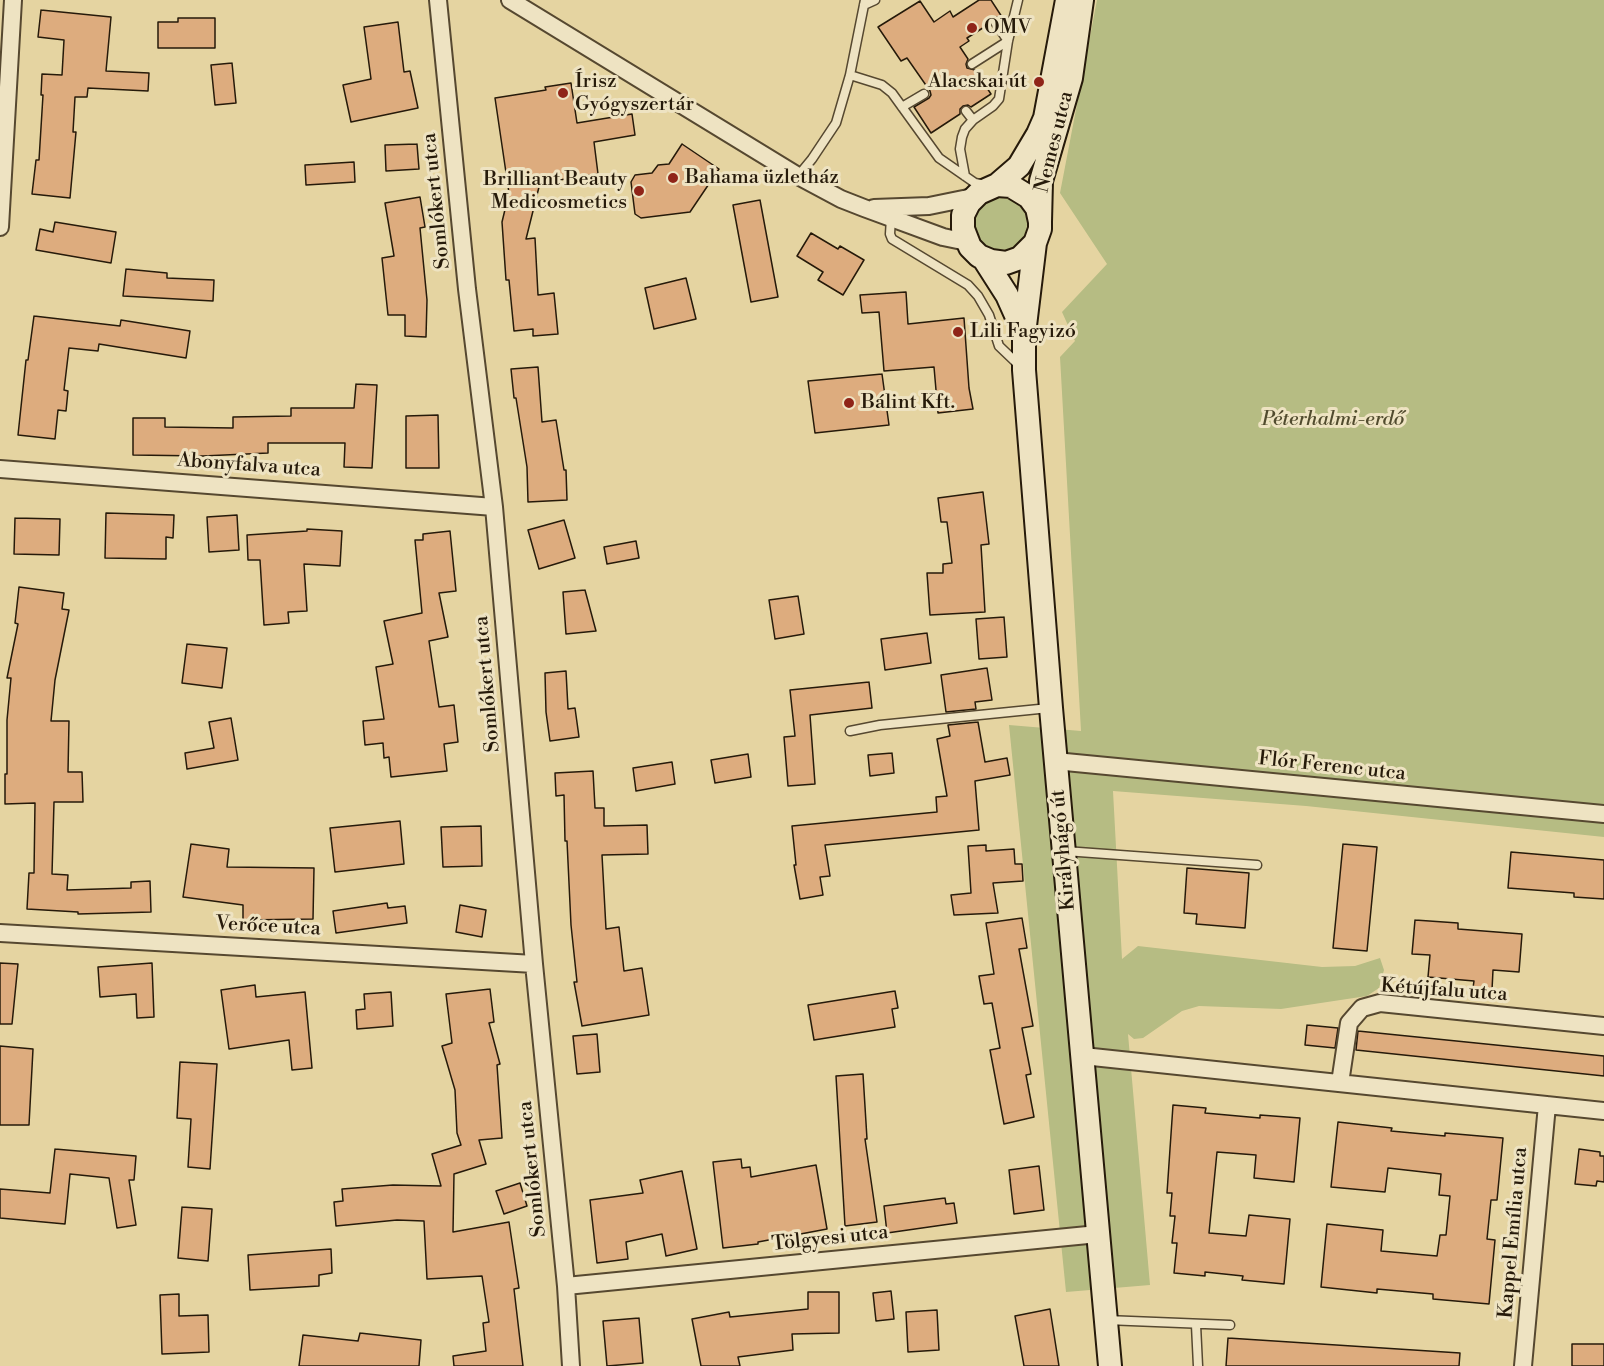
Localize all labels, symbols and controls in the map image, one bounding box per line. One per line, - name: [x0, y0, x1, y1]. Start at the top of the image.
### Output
- place label: OMV: [984, 16, 1032, 40]
- marker: OMV: [965, 21, 979, 35]
- place label: Írisz Gyógyszertár: [575, 70, 694, 117]
- place label: Alacskai út: [928, 70, 1027, 94]
- marker: Alacskai út: [1032, 75, 1046, 89]
- marker: Írisz Gyógyszertár: [556, 86, 570, 100]
- street label: Nemes utca: [1031, 89, 1079, 195]
- street label: Somlókert utca: [418, 132, 456, 270]
- place label: Bahama üzletház: [685, 166, 839, 190]
- place label: Brilliant Beauty Medicosmetics: [483, 168, 627, 215]
- marker: Bahama üzletház: [666, 171, 680, 185]
- marker: Brilliant Beauty Medicosmetics: [632, 184, 646, 198]
- place label: Lili Fagyizó: [970, 320, 1076, 344]
- marker: Lili Fagyizó: [951, 325, 965, 339]
- place label: Bálint Kft.: [861, 391, 955, 415]
- marker: Bálint Kft.: [842, 396, 856, 410]
- park label: Péterhalmi-erdő: [1262, 408, 1404, 432]
- street label: Abonyfalva utca: [177, 449, 321, 483]
- street label: Somlókert utca: [470, 615, 506, 753]
- street label: Flór Ferenc utca: [1257, 747, 1407, 787]
- street label: Királyhágó út: [1047, 788, 1081, 912]
- street label: Verőce utca: [215, 912, 321, 942]
- street label: Kétújfalu utca: [1380, 975, 1508, 1007]
- street label: Somlókert utca: [514, 1100, 552, 1238]
- street label: Kappel Emília utca: [1495, 1146, 1533, 1320]
- street label: Tölgyesi utca: [770, 1221, 890, 1257]

